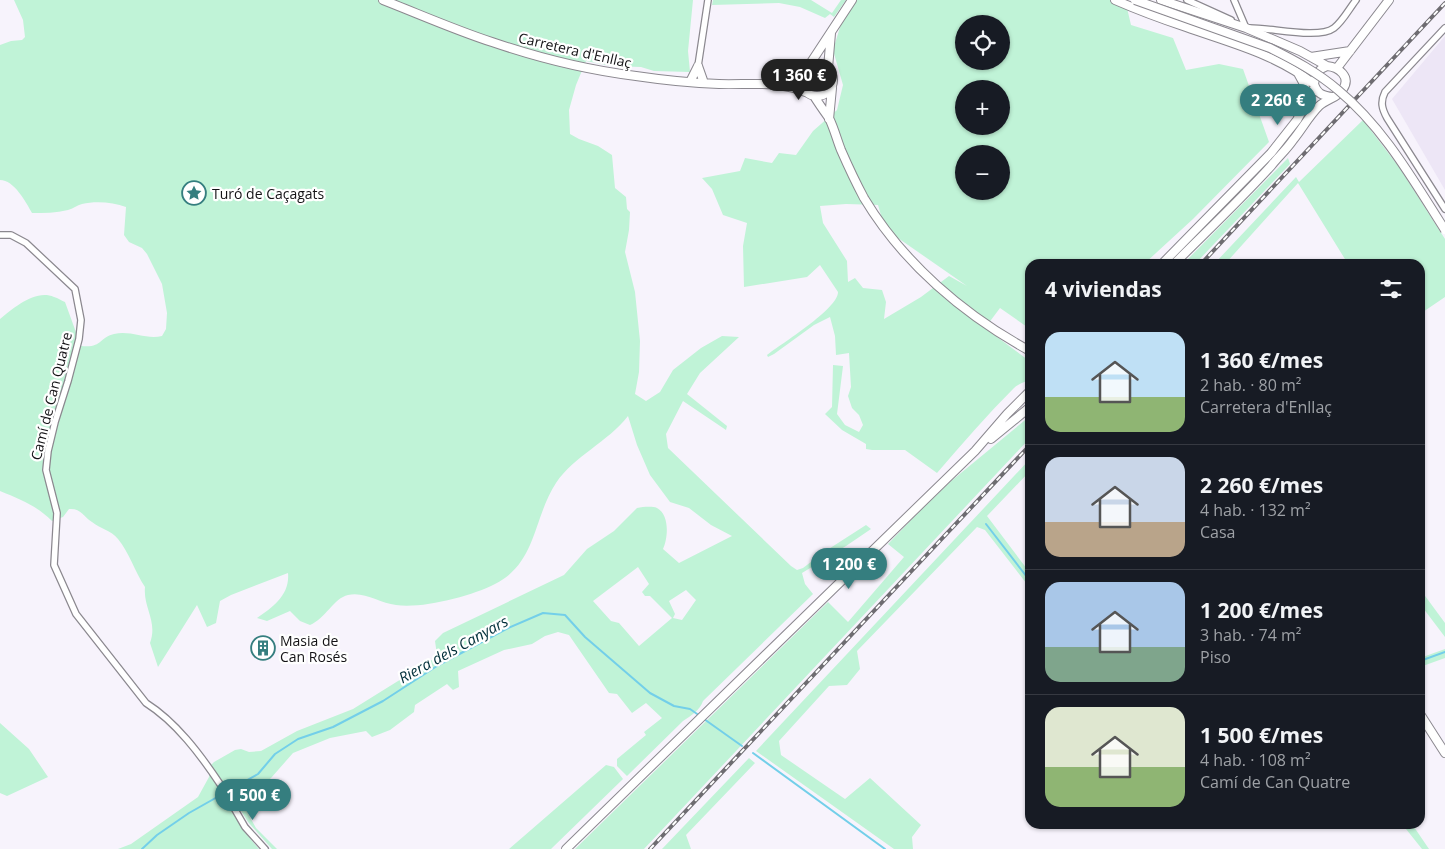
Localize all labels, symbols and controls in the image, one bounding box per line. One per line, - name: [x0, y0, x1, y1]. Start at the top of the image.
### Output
- map controls: [955, 15, 1010, 200]
- button: locate: [955, 15, 1010, 70]
- street label: Carretera d'Enllaç: [517, 28, 634, 72]
- pin: 1 360 €: [753, 58, 845, 101]
- text: 1 360 €: [772, 64, 826, 86]
- button: +: [955, 80, 1010, 135]
- pin: 2 260 €: [1232, 84, 1324, 126]
- text: 2 260 €: [1251, 89, 1305, 111]
- button: −: [955, 145, 1010, 200]
- place icon: Turó de Caçagats: [181, 180, 207, 206]
- place label: Turó de Caçagats: [212, 184, 325, 203]
- text: 4 viviendas: [1045, 275, 1162, 303]
- icon: filters: [1377, 275, 1405, 303]
- street label: Camí de Can Quatre: [26, 330, 76, 462]
- text: 1 360 €/mes: [1200, 346, 1323, 374]
- icon: home: [1085, 352, 1145, 412]
- text: 2 hab. · 80 m²: [1200, 374, 1301, 396]
- text: Carretera d'Enllaç: [1200, 396, 1332, 418]
- text: 2 260 €/mes: [1200, 471, 1323, 499]
- icon: home: [1085, 477, 1145, 537]
- text: 4 hab. · 132 m²: [1200, 499, 1311, 521]
- text: Casa: [1200, 521, 1235, 543]
- pin: 1 200 €: [803, 548, 895, 590]
- text: 1 200 €: [822, 553, 876, 575]
- text: 1 200 €/mes: [1200, 596, 1323, 624]
- icon: home: [1085, 602, 1145, 662]
- water label: Riera dels Canyars: [395, 610, 512, 687]
- text: 3 hab. · 74 m²: [1200, 624, 1301, 646]
- place label: Masia de Can Rosés: [280, 631, 347, 666]
- building icon: Masia de Can Rosés: [250, 635, 276, 661]
- text: Piso: [1200, 646, 1231, 668]
- text: 1 500 €/mes: [1200, 721, 1323, 749]
- icon: home: [1085, 727, 1145, 787]
- text: 4 hab. · 108 m²: [1200, 749, 1311, 771]
- text: Camí de Can Quatre: [1200, 771, 1350, 793]
- pin: 1 500 €: [207, 778, 299, 821]
- text: 1 500 €: [226, 784, 280, 806]

